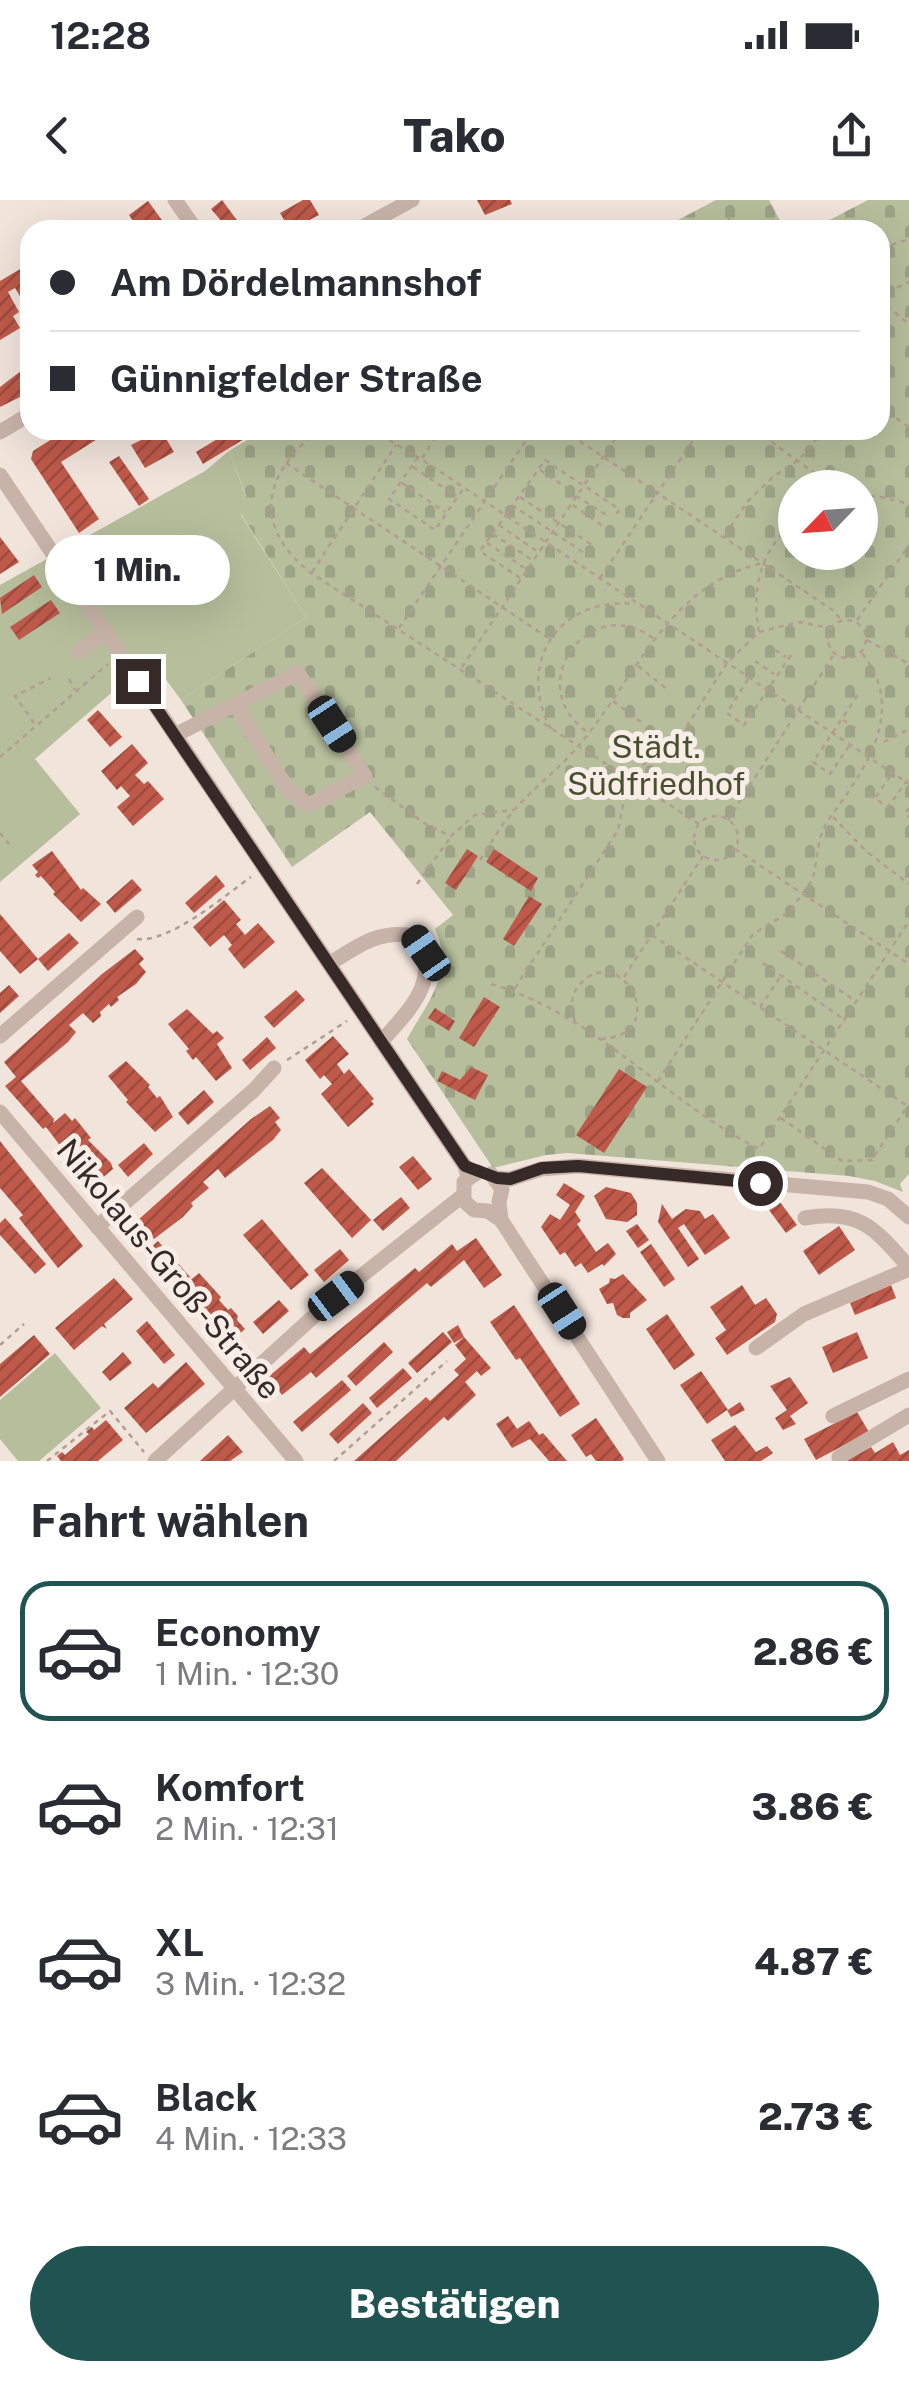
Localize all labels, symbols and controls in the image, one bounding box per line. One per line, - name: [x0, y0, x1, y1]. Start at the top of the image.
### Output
- text: 12:28: [50, 13, 151, 58]
- icon: back: [30, 108, 85, 163]
- icon: share: [824, 108, 879, 163]
- text: Tako: [403, 109, 506, 162]
- text: Am Dördelmannshof: [110, 260, 482, 305]
- text: Günnigfelder Straße: [110, 356, 483, 401]
- north arrow: [778, 470, 878, 570]
- map controls: [778, 470, 878, 570]
- callout: 1 Min.: [46, 536, 230, 606]
- text: 1 Min.: [93, 551, 182, 588]
- route end: [116, 659, 161, 704]
- car: [303, 691, 361, 757]
- park label: Städt. Südfriedhof: [567, 728, 745, 802]
- car: [397, 920, 455, 986]
- street label: Nikolaus-Groß-Straße: [49, 1131, 289, 1407]
- route start: [738, 1161, 783, 1206]
- car: [303, 1266, 369, 1326]
- car: [533, 1278, 591, 1344]
- text: Fahrt wählen: [30, 1494, 309, 1547]
- icon: car: [35, 1606, 125, 1696]
- text: Economy: [155, 1610, 321, 1655]
- text: 2.86 €: [753, 1629, 874, 1674]
- text: 1 Min. · 12:30: [155, 1655, 339, 1692]
- icon: car: [35, 1761, 125, 1851]
- text: Komfort: [155, 1765, 305, 1810]
- text: 3.86 €: [752, 1784, 874, 1829]
- text: 2 Min. · 12:31: [155, 1810, 339, 1847]
- icon: car: [35, 1916, 125, 2006]
- text: XL: [155, 1920, 204, 1965]
- text: 4.87 €: [754, 1939, 874, 1984]
- text: 3 Min. · 12:32: [155, 1965, 346, 2002]
- icon: car: [35, 2071, 125, 2161]
- text: Black: [155, 2075, 258, 2120]
- text: 2.73 €: [758, 2094, 874, 2139]
- text: 4 Min. · 12:33: [155, 2120, 347, 2157]
- button: Bestätigen: [30, 2246, 879, 2361]

